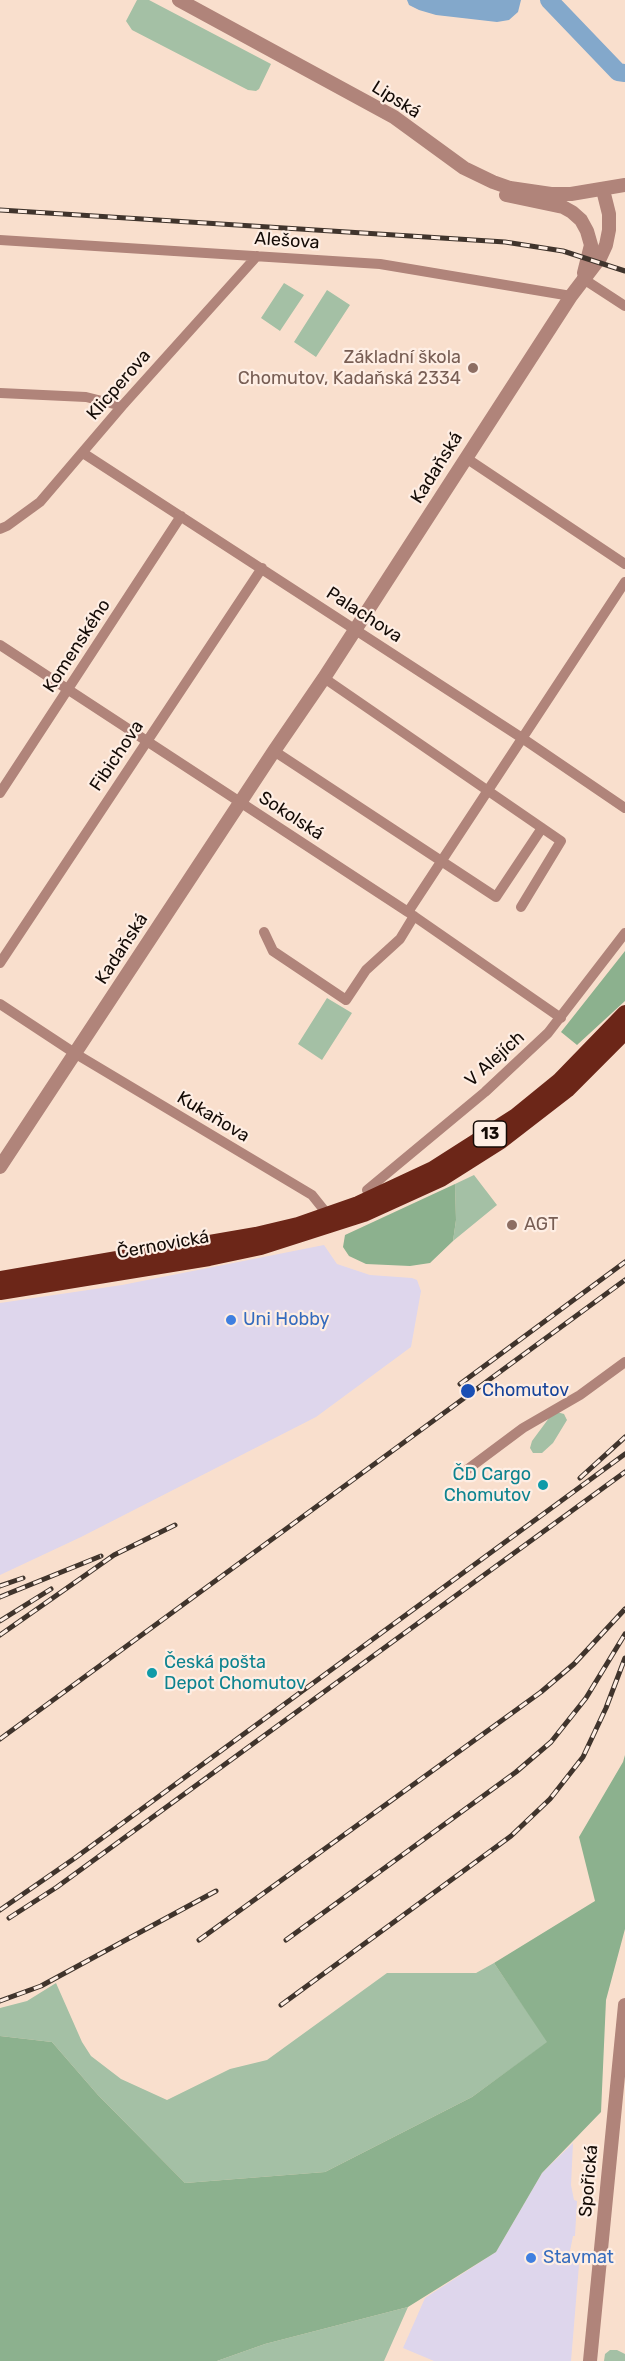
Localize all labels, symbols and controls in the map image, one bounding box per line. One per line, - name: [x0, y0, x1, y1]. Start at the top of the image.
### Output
- street label: Lipská: [368, 77, 424, 123]
- street label: Alešova: [254, 228, 320, 254]
- street label: Klicperova: [82, 345, 156, 425]
- place label: Základní škola Chomutov, Kadaňská 2334: [238, 347, 461, 389]
- marker: Základní škola Chomutov, Kadaňská 2334: [466, 361, 480, 375]
- street label: Kadaňská: [407, 428, 467, 508]
- street label: Palachova: [322, 583, 406, 647]
- street label: Komenského: [39, 595, 115, 697]
- street label: Fibichova: [86, 717, 148, 795]
- street label: Sokolská: [254, 787, 328, 845]
- street label: Kadaňská: [91, 909, 153, 989]
- street label: V Alejích: [461, 1027, 529, 1091]
- street label: Kukaňova: [173, 1087, 253, 1147]
- road number: 13: [474, 1121, 506, 1147]
- place label: AGT: [524, 1214, 558, 1236]
- marker: AGT: [505, 1218, 519, 1232]
- street label: Černovická: [115, 1226, 211, 1264]
- place label: Uni Hobby: [243, 1309, 329, 1331]
- marker: Uni Hobby: [224, 1313, 238, 1327]
- place label: Chomutov: [482, 1380, 569, 1402]
- marker: Chomutov: [459, 1382, 477, 1400]
- place label: ČD Cargo Chomutov: [444, 1464, 531, 1506]
- marker: ČD Cargo Chomutov: [536, 1478, 550, 1492]
- place label: Česká pošta Depot Chomutov: [164, 1652, 306, 1694]
- marker: Česká pošta Depot Chomutov: [145, 1666, 159, 1680]
- street label: Spořická: [575, 2144, 603, 2218]
- place label: Stavmat: [543, 2247, 614, 2269]
- marker: Stavmat: [524, 2251, 538, 2265]

